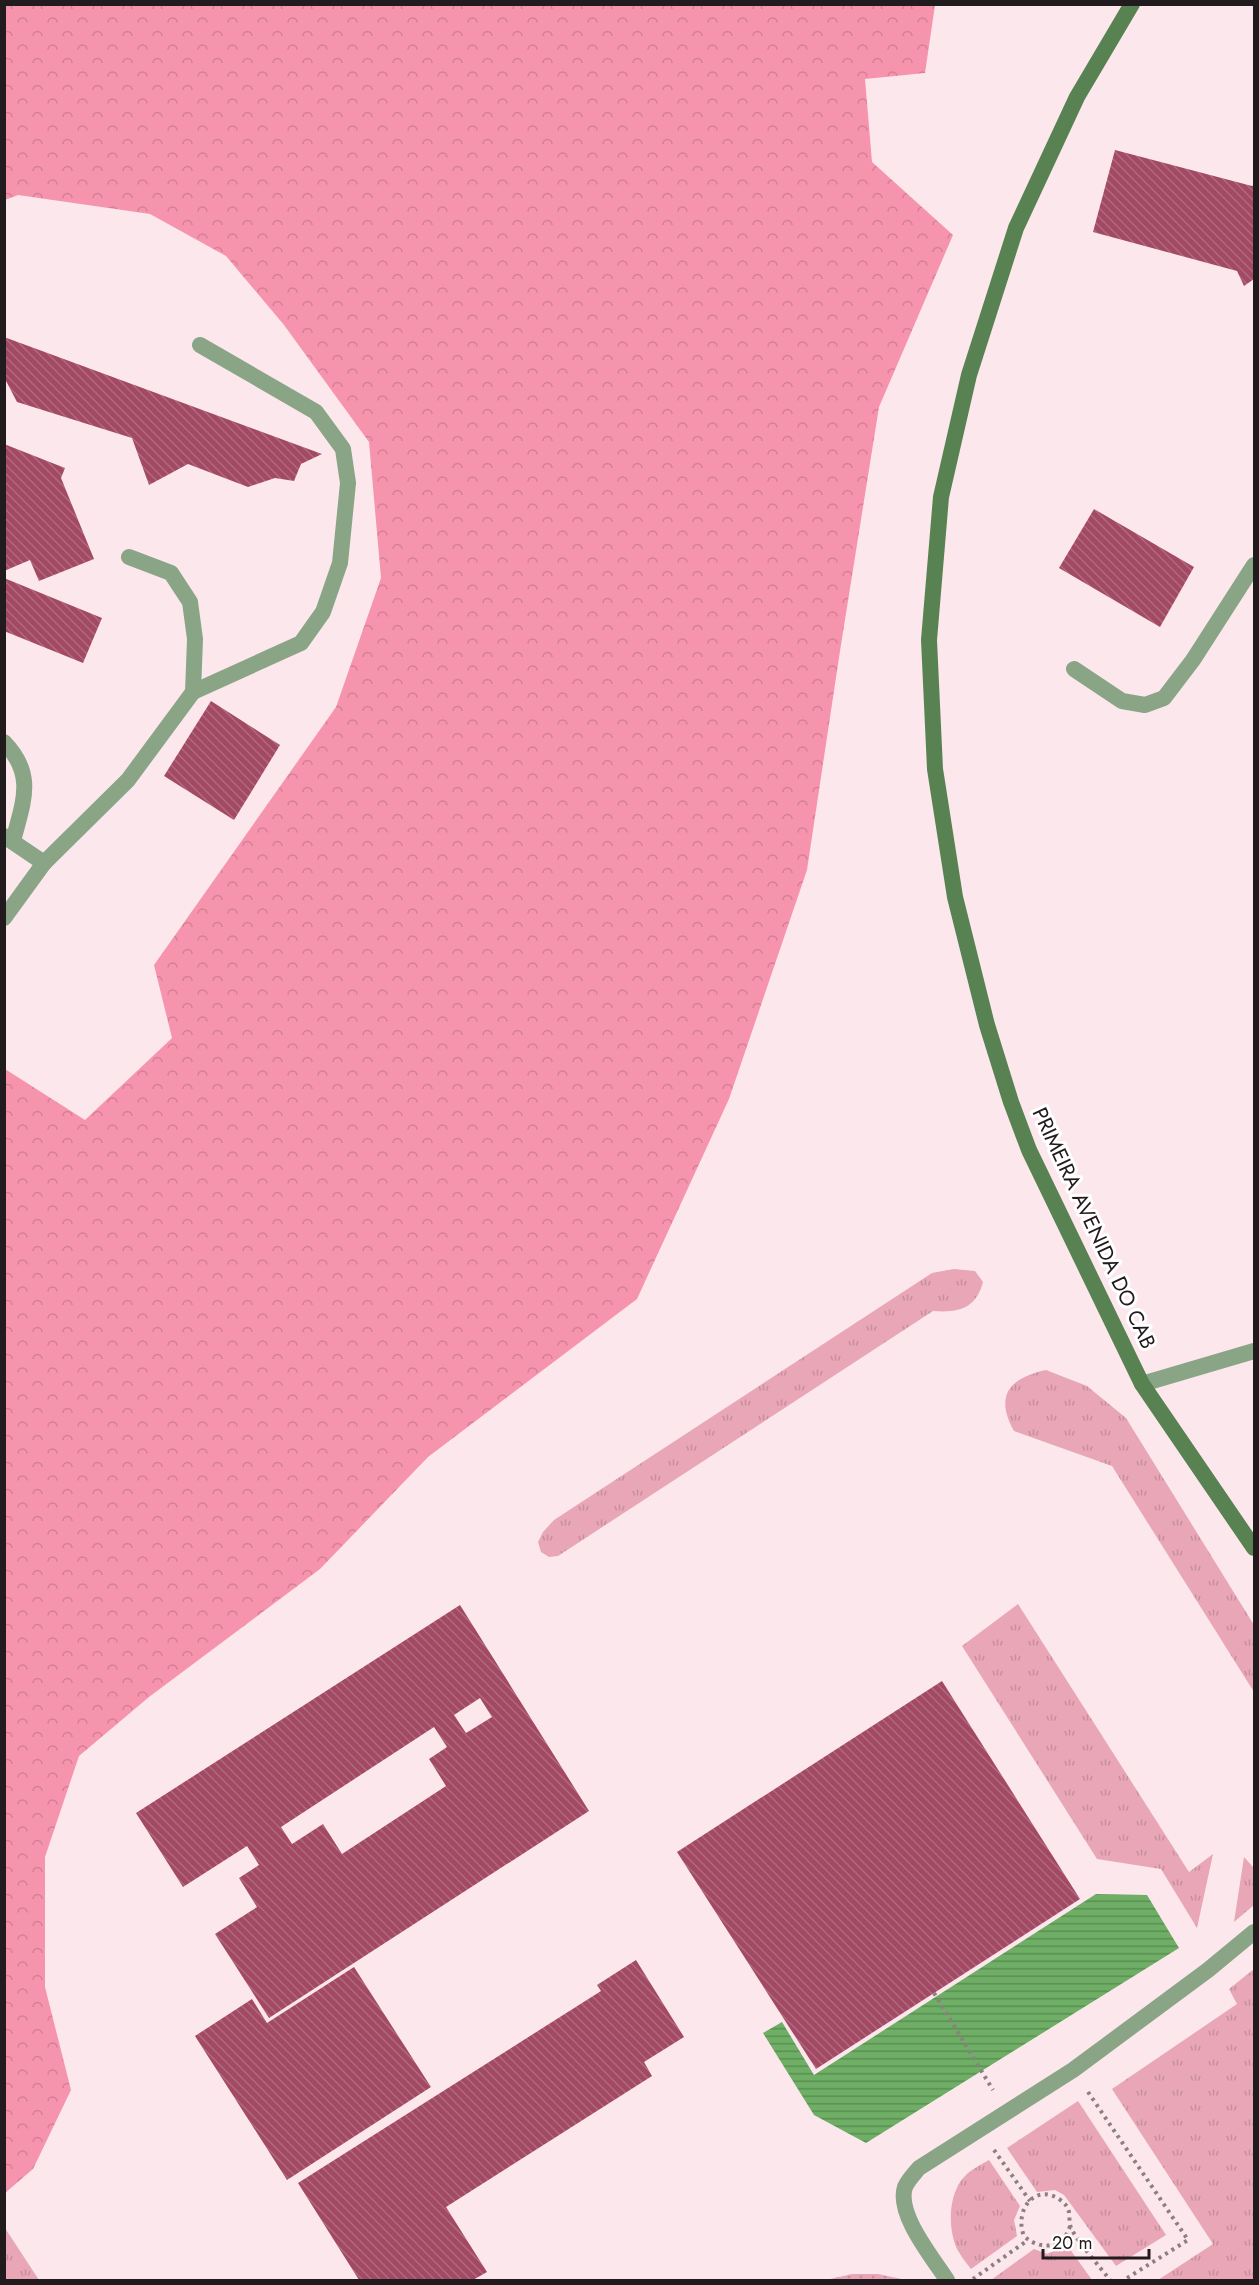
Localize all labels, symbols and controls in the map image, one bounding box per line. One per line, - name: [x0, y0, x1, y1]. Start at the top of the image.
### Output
- street label: PRIMEIRA AVENIDA DO CAB: [1025, 1102, 1163, 1354]
- scale bar: [1043, 2222, 1150, 2260]
- text: 20 m: [1052, 2230, 1092, 2256]

